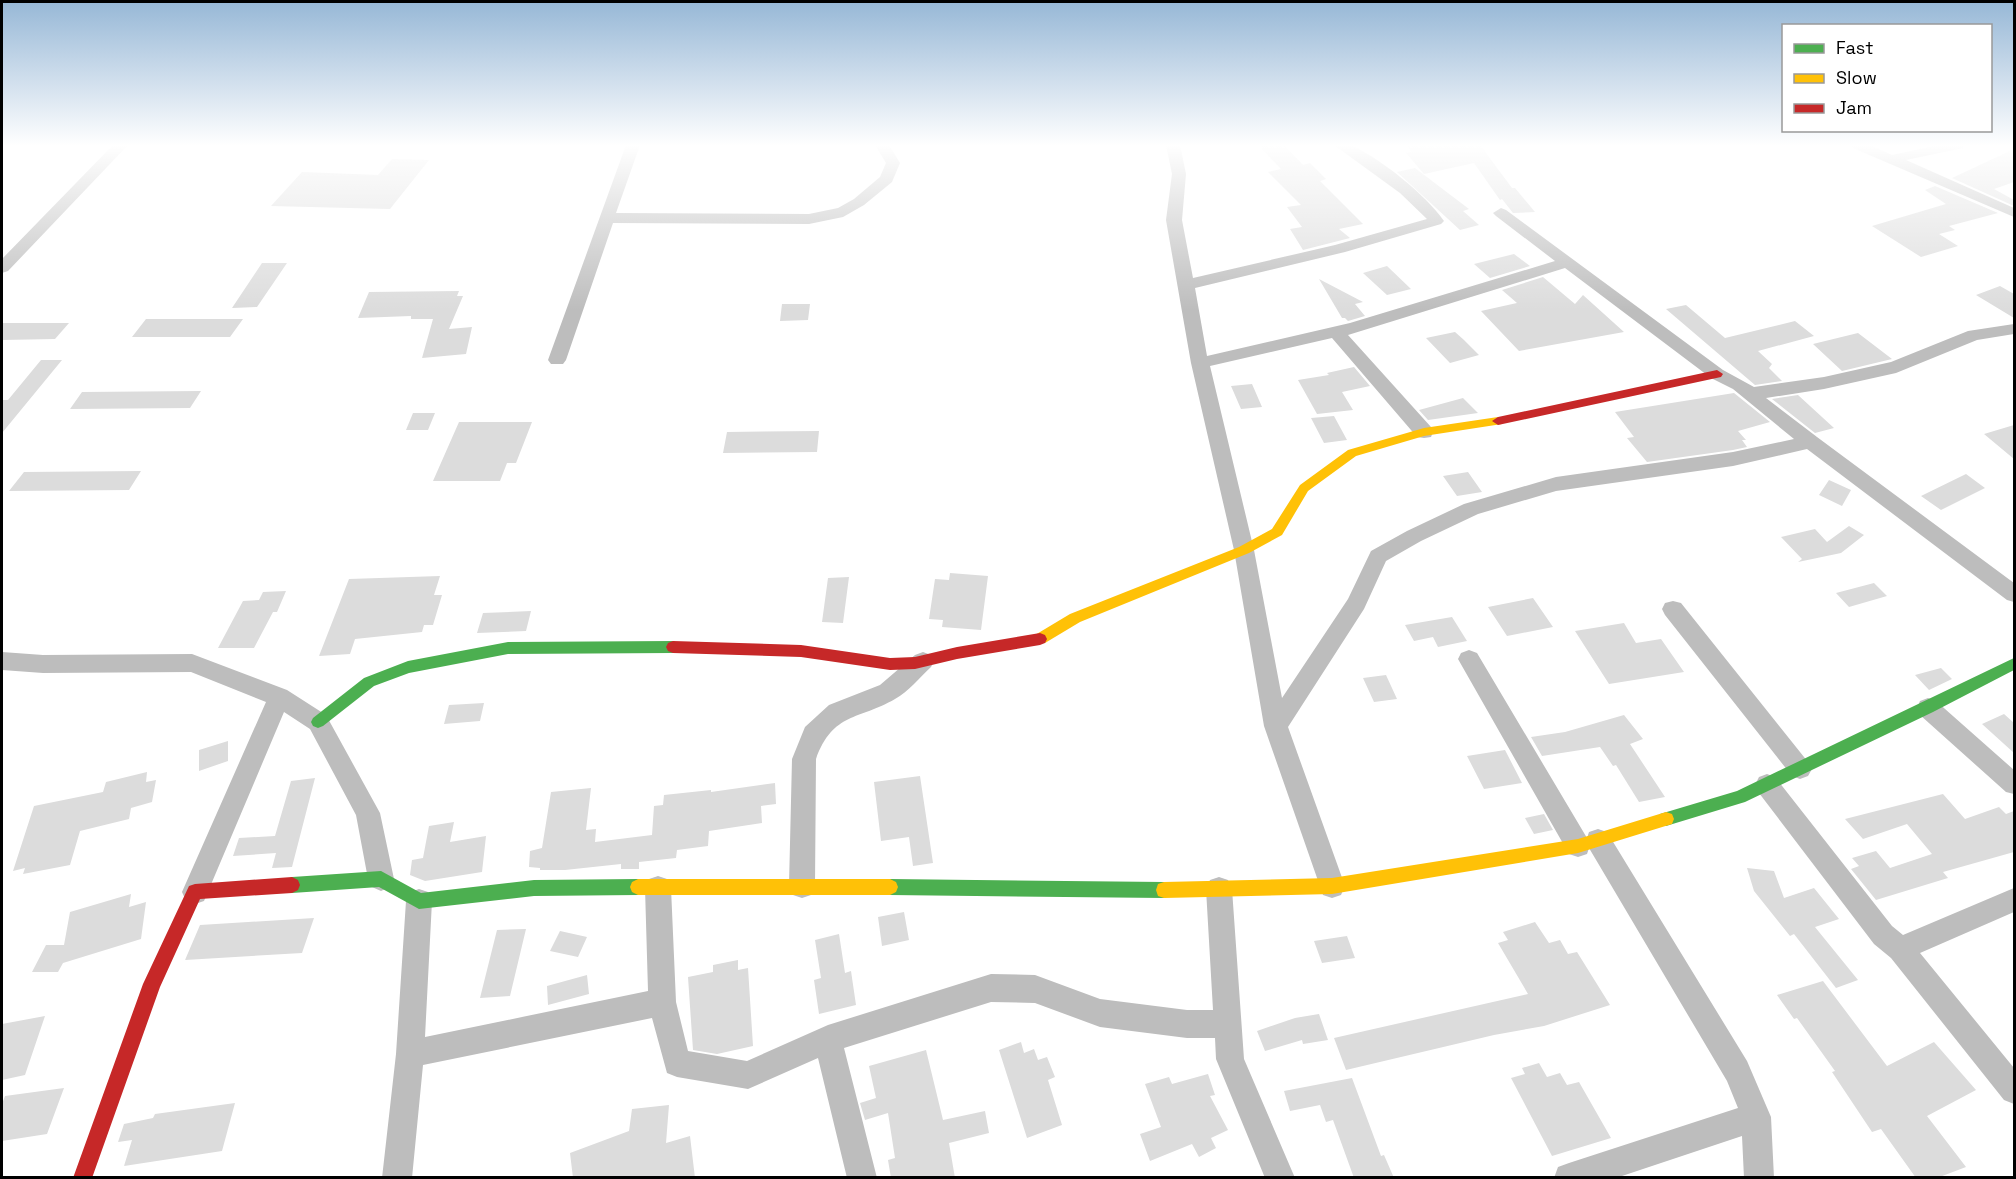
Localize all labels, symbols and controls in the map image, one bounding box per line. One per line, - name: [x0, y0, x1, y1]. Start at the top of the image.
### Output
- legend: [1782, 24, 1992, 132]
- text: Fast: [1836, 36, 1873, 59]
- text: Slow: [1836, 66, 1877, 89]
- text: Jam: [1836, 96, 1872, 119]

